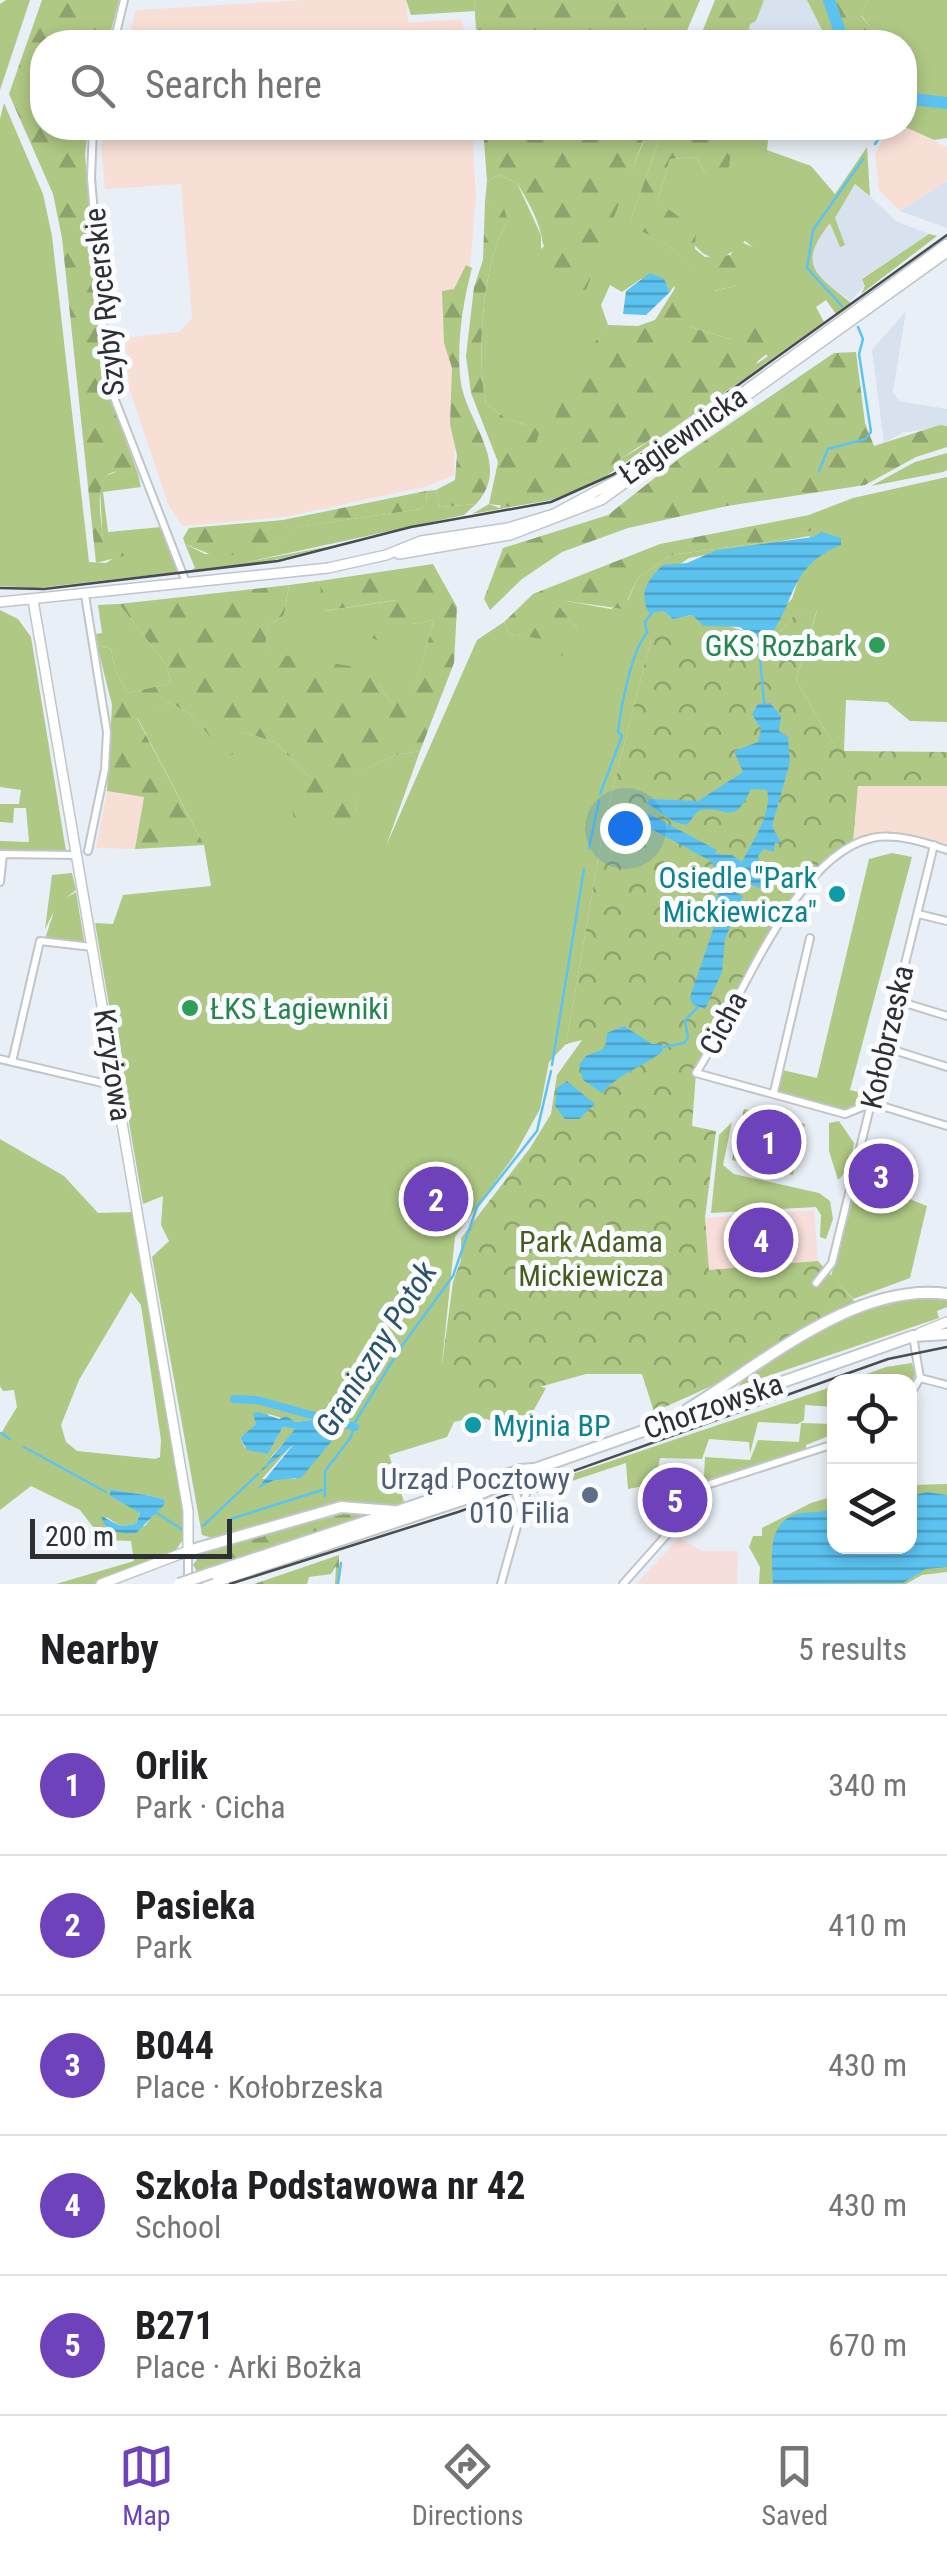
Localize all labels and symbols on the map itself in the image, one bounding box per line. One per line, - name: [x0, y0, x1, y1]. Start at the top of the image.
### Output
- street label: Szyby Rycerskie: [77, 206, 131, 398]
- street label: Łagiewnicka: [613, 378, 753, 492]
- place label: GKS Rozbark: [705, 628, 857, 663]
- marker: GKS Rozbark: [866, 634, 888, 656]
- your location: [600, 803, 651, 854]
- place label: Osiedle "Park Mickiewicza": [659, 860, 817, 929]
- marker: Osiedle "Park Mickiewicza": [826, 883, 848, 905]
- street label: Kołobrzeska: [854, 962, 920, 1112]
- street label: Cicha: [692, 985, 754, 1061]
- place label: ŁKS Łagiewniki: [210, 991, 389, 1026]
- marker: ŁKS Łagiewniki: [179, 997, 201, 1019]
- street label: Krzyżowa: [87, 1006, 139, 1124]
- pin: 1: [736, 1104, 802, 1180]
- pin: 3: [848, 1138, 914, 1214]
- pin: 2: [404, 1162, 468, 1236]
- pin: 4: [728, 1202, 794, 1278]
- park label: Park Adama Mickiewicza: [518, 1224, 664, 1293]
- water label: Graniczny Potok: [307, 1254, 445, 1443]
- street label: Chorzowska: [639, 1366, 787, 1446]
- place label: Myjnia BP: [493, 1408, 611, 1443]
- marker: Myjnia BP: [462, 1414, 484, 1436]
- place label: Urząd Pocztowy 010 Filia: [381, 1461, 570, 1530]
- pin: 5: [642, 1462, 708, 1538]
- marker: Urząd Pocztowy 010 Filia: [579, 1484, 601, 1506]
- scale bar: [30, 1514, 232, 1558]

